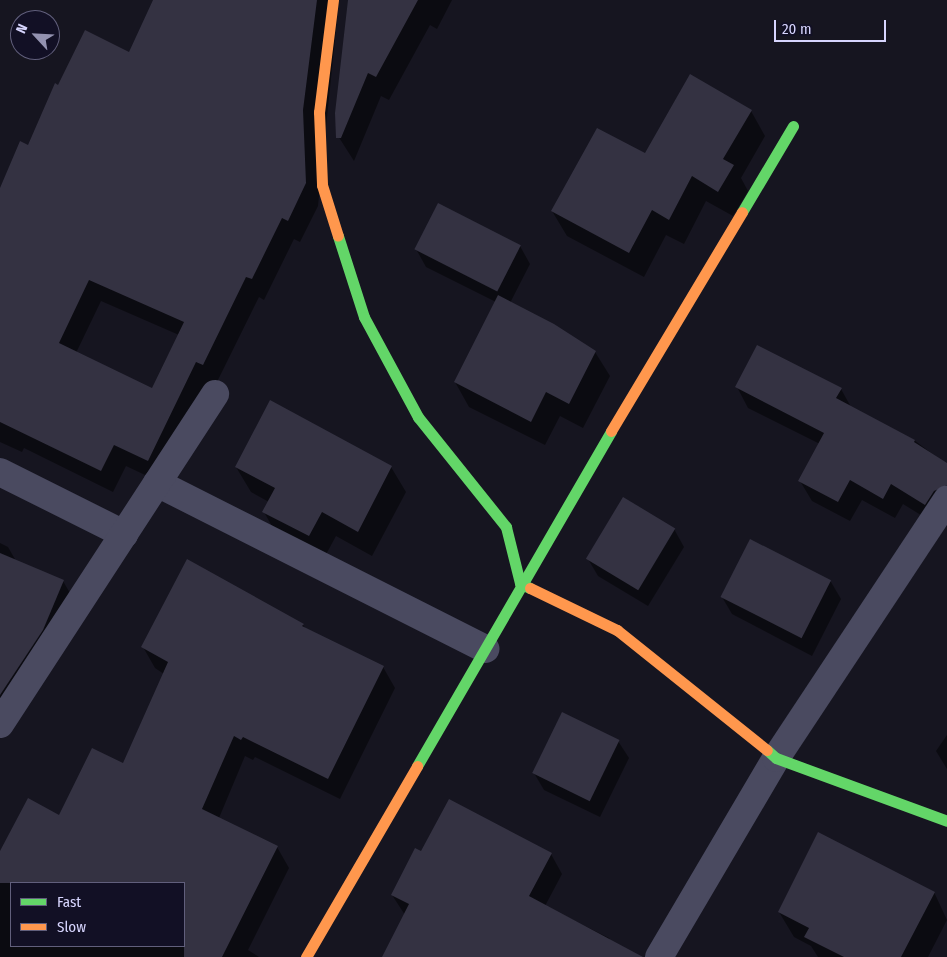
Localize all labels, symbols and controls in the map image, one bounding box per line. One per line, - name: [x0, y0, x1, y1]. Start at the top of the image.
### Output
- north arrow: [10, 10, 60, 60]
- scale bar: [777, 10, 890, 42]
- text: 20 m: [782, 20, 812, 38]
- text: N: [12, 21, 31, 36]
- legend: [10, 882, 185, 947]
- text: Fast: [57, 893, 81, 911]
- text: Slow: [57, 918, 86, 936]

